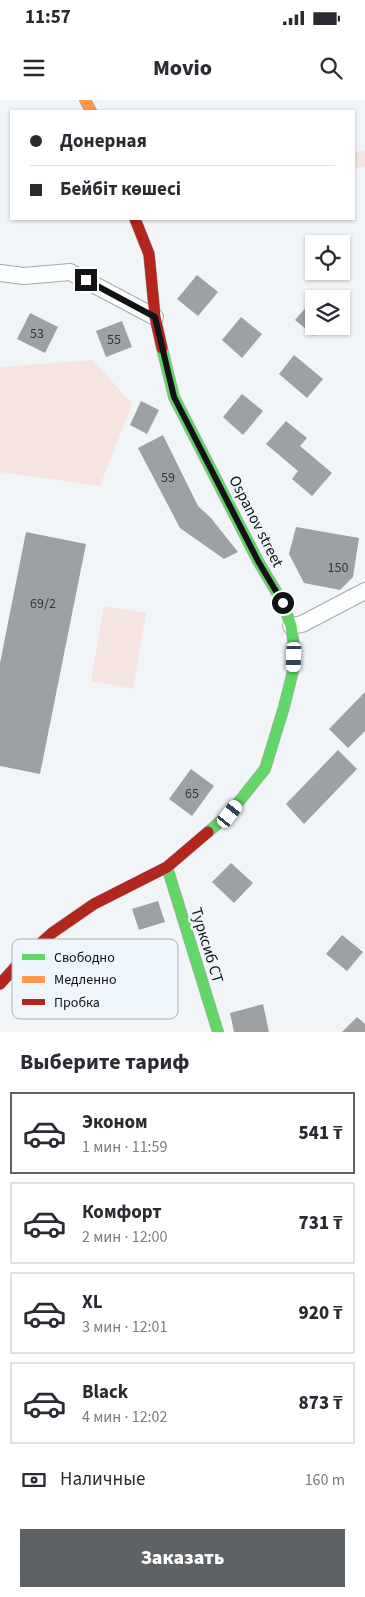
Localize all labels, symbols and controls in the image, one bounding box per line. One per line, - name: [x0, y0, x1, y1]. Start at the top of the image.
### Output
- text: 11:57: [25, 4, 71, 31]
- text: Movio: [153, 52, 212, 84]
- icon: menu: [20, 54, 48, 82]
- icon: search: [317, 54, 345, 82]
- text: Донерная: [60, 128, 147, 155]
- text: Бейбіт көшесі: [60, 176, 181, 203]
- map controls: [305, 235, 350, 335]
- button: locate: [305, 235, 350, 280]
- route end: [75, 269, 97, 291]
- button: layers: [305, 290, 350, 335]
- house number: 53: [30, 324, 44, 344]
- house number: 55: [107, 330, 121, 350]
- house number: 59: [161, 468, 175, 488]
- street label: Ospanov street: [224, 472, 289, 572]
- house number: 150: [328, 558, 348, 578]
- route start: [272, 592, 294, 614]
- house number: 69/2: [30, 594, 56, 614]
- car: [285, 642, 302, 672]
- house number: 65: [185, 784, 199, 804]
- car: [214, 798, 245, 830]
- street label: Турксиб СТ: [185, 905, 229, 986]
- legend: [12, 939, 178, 1019]
- text: Свободно: [54, 948, 115, 968]
- text: Медленно: [54, 970, 117, 990]
- text: Пробка: [54, 993, 100, 1013]
- text: Выберите тариф: [20, 1046, 190, 1078]
- text: Эконом: [82, 1109, 148, 1136]
- icon: car: [22, 1111, 67, 1156]
- text: 541 ₸: [299, 1120, 343, 1147]
- text: 1 мин · 11:59: [82, 1136, 168, 1158]
- text: Комфорт: [82, 1199, 162, 1226]
- icon: car: [22, 1201, 67, 1246]
- text: 731 ₸: [299, 1210, 343, 1237]
- text: 2 мин · 12:00: [82, 1226, 168, 1248]
- text: XL: [82, 1289, 103, 1316]
- icon: car: [22, 1291, 67, 1336]
- text: 920 ₸: [299, 1300, 343, 1327]
- text: 3 мин · 12:01: [82, 1316, 168, 1338]
- text: Black: [82, 1379, 128, 1406]
- icon: car: [22, 1381, 67, 1426]
- text: 873 ₸: [299, 1390, 343, 1417]
- text: 4 мин · 12:02: [82, 1406, 168, 1428]
- icon: cash: [20, 1466, 48, 1494]
- text: Наличные: [60, 1466, 145, 1493]
- text: 160 m: [305, 1469, 345, 1491]
- button: Заказать: [20, 1529, 345, 1587]

